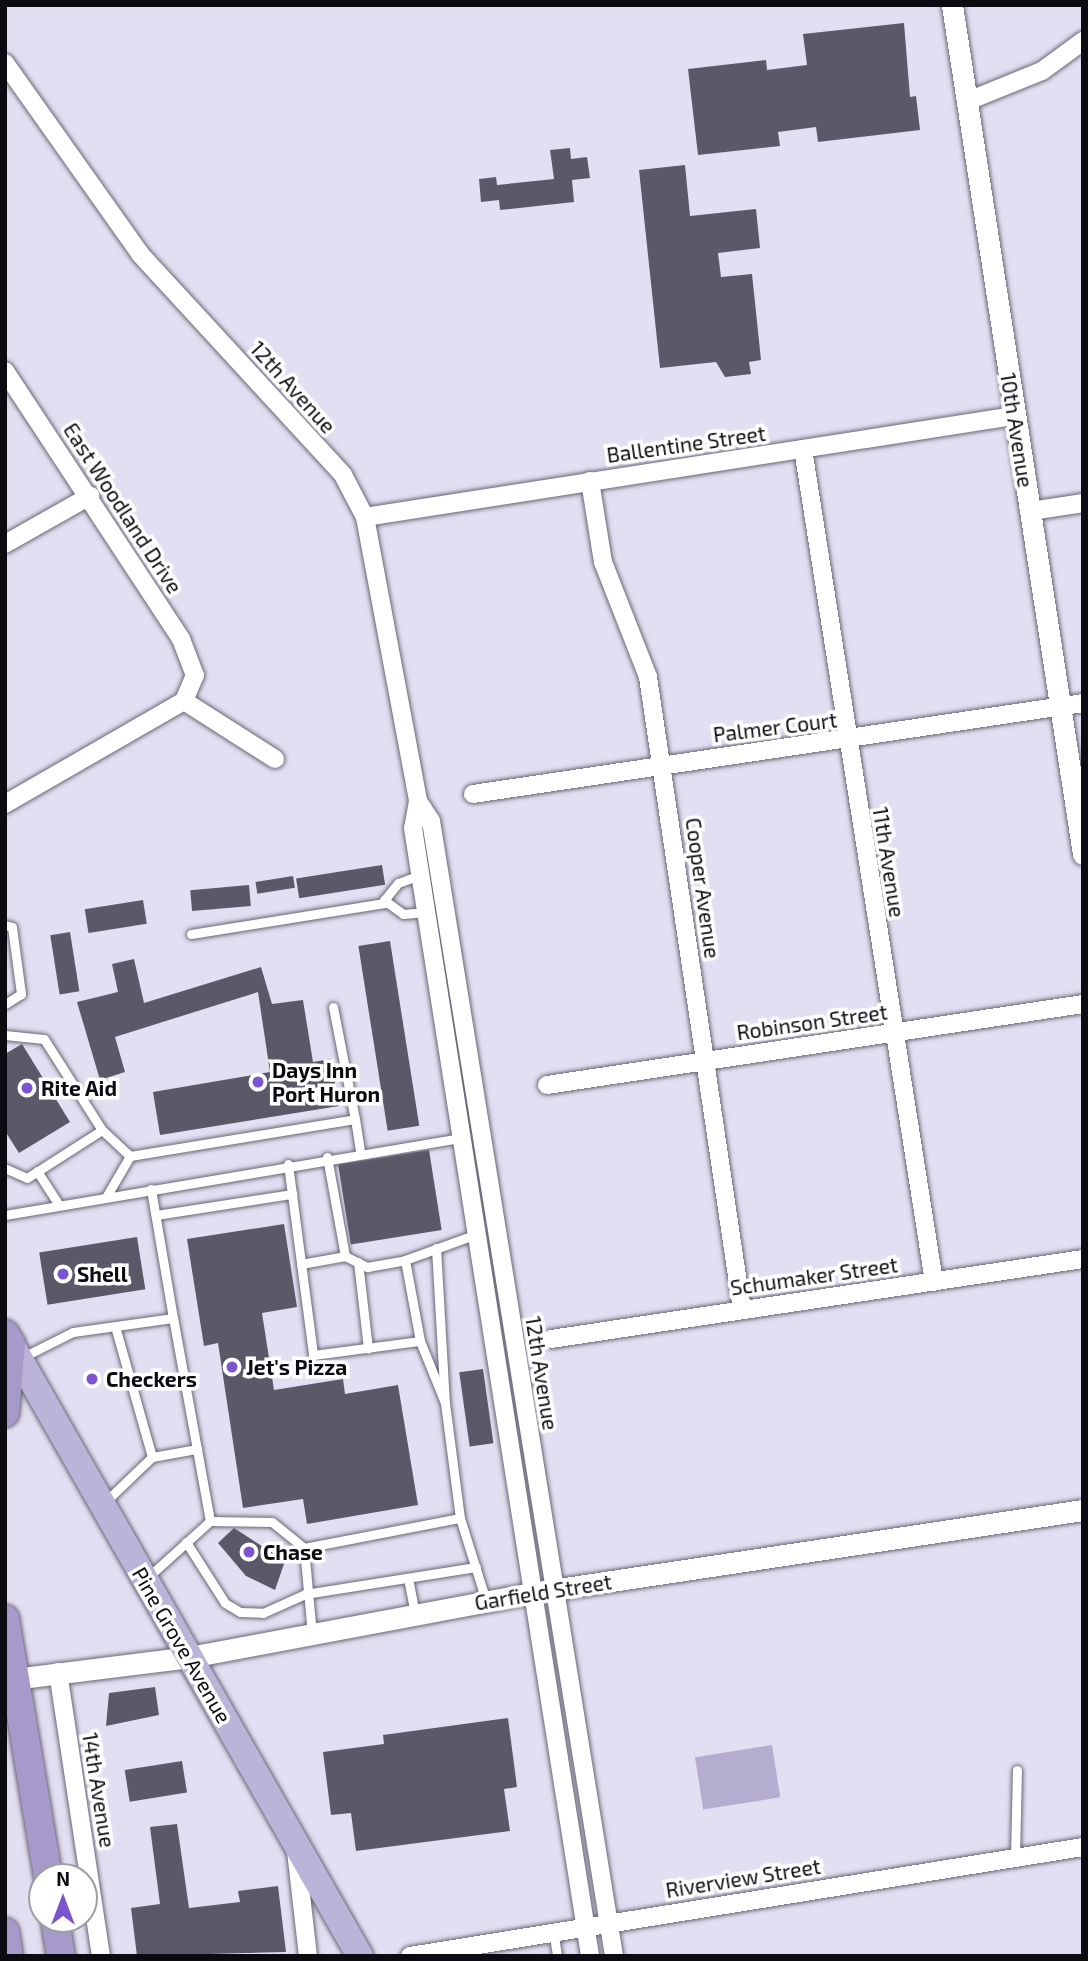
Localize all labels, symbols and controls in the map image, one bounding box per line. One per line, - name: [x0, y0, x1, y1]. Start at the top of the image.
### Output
- street label: 12th Avenue: [245, 336, 341, 438]
- street label: 10th Avenue: [995, 371, 1039, 489]
- street label: East Woodland Drive: [58, 418, 188, 598]
- street label: Ballentine Street: [605, 420, 767, 468]
- street label: Palmer Court: [711, 707, 839, 747]
- street label: 11th Avenue: [868, 805, 910, 919]
- street label: Cooper Avenue: [681, 816, 725, 960]
- street label: Robinson Street: [735, 999, 889, 1045]
- place label: Days Inn Port Huron: [272, 1057, 380, 1107]
- marker: Days Inn Port Huron: [250, 1074, 266, 1090]
- place label: Rite Aid: [41, 1075, 117, 1101]
- marker: Rite Aid: [19, 1080, 35, 1096]
- street label: Schumaker Street: [728, 1252, 900, 1300]
- place label: Shell: [77, 1261, 128, 1287]
- marker: Shell: [55, 1266, 71, 1282]
- street label: 12th Avenue: [521, 1314, 563, 1432]
- place label: Jet's Pizza: [246, 1354, 347, 1380]
- marker: Jet's Pizza: [224, 1359, 240, 1375]
- place label: Checkers: [106, 1366, 197, 1392]
- marker: Checkers: [84, 1371, 100, 1387]
- place label: Chase: [263, 1539, 323, 1565]
- marker: Chase: [241, 1544, 257, 1560]
- street label: Pine Grove Avenue: [127, 1562, 237, 1728]
- street label: Garfield Street: [473, 1569, 613, 1615]
- street label: 14th Avenue: [77, 1730, 121, 1850]
- street label: Riverview Street: [664, 1853, 822, 1903]
- north arrow: [28, 1863, 98, 1933]
- text: N: [56, 1867, 70, 1890]

